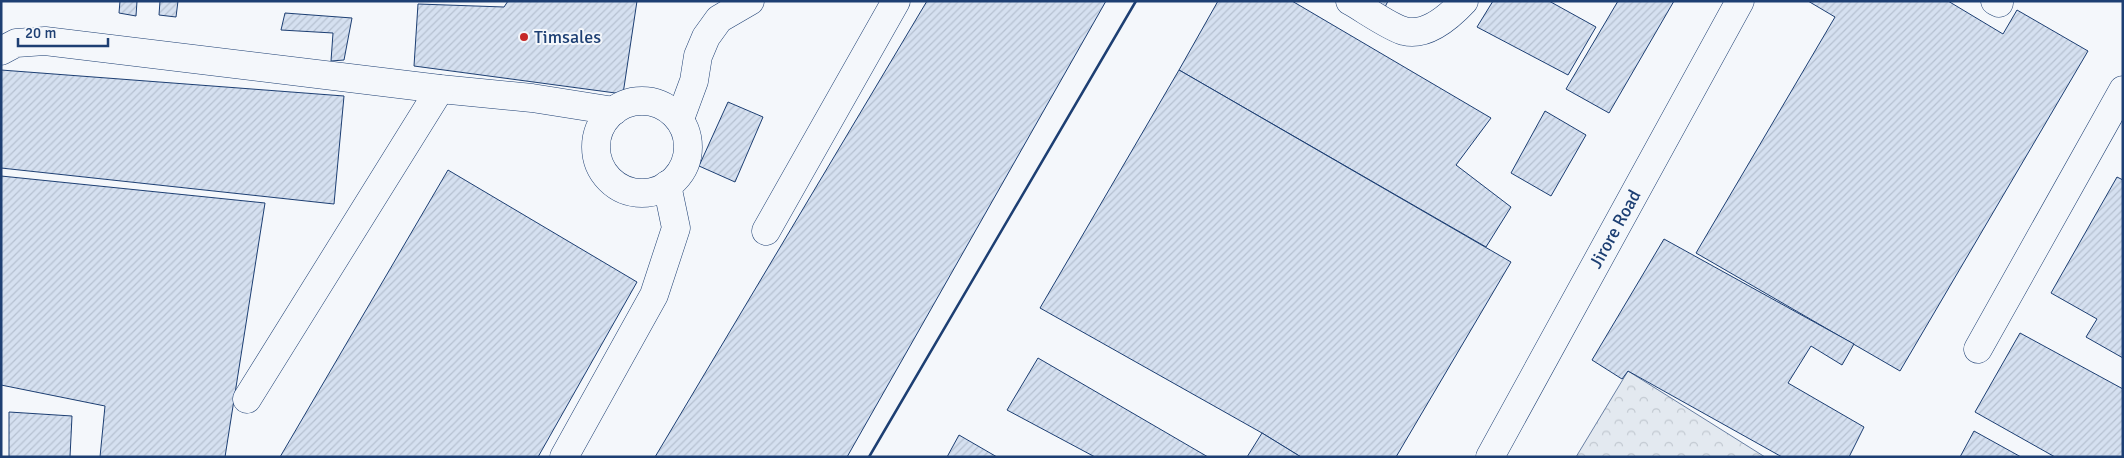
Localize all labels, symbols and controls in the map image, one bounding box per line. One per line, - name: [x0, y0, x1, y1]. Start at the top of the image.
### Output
- scale bar: [18, 15, 108, 47]
- text: 20 m: [25, 24, 56, 42]
- place label: Timsales: [534, 26, 601, 48]
- marker: Timsales: [518, 31, 530, 43]
- street label: Jirore Road: [1584, 186, 1646, 272]

